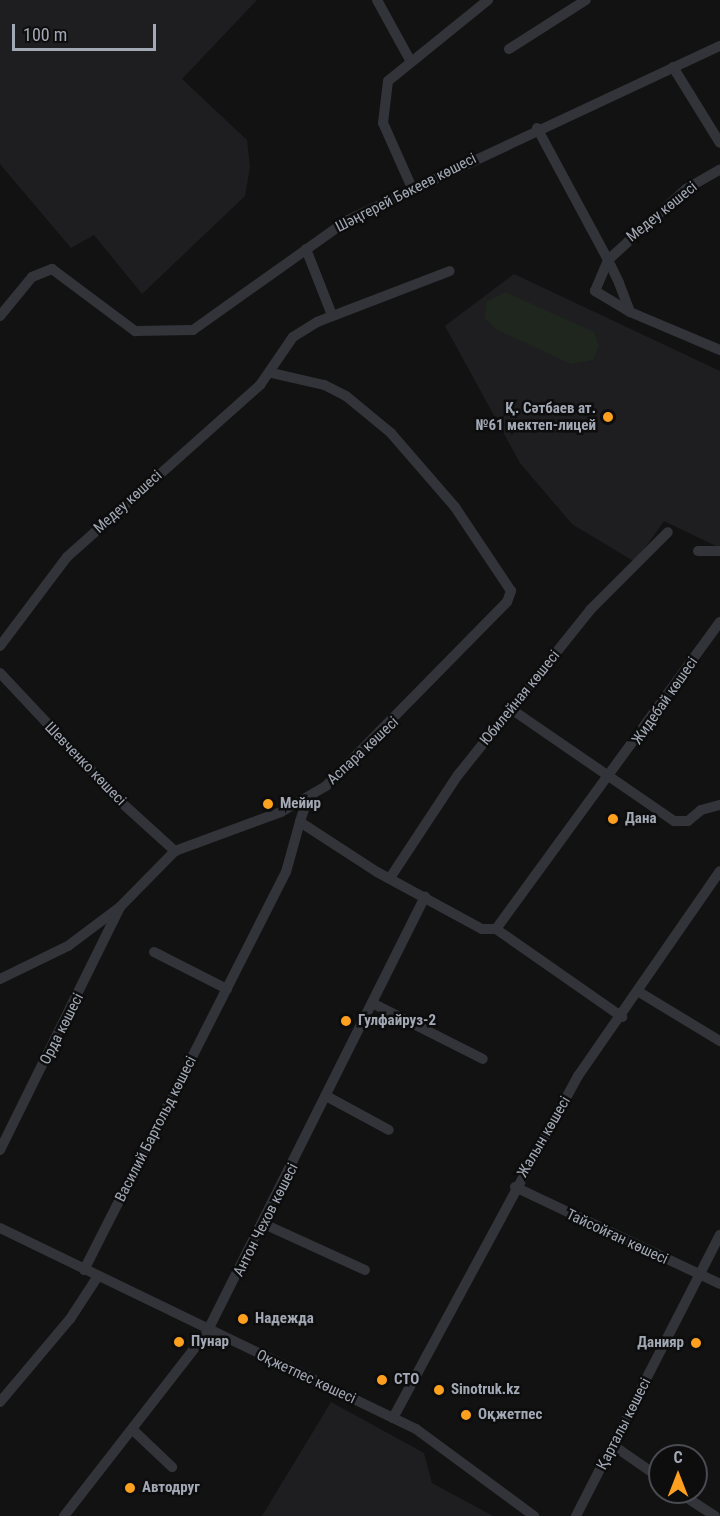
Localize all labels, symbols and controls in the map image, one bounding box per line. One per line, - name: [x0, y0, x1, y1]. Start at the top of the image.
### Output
- scale bar: [15, 12, 159, 50]
- text: 100 m: [23, 24, 67, 45]
- street label: Шәңгерей Бөкеев көшесі: [333, 150, 479, 236]
- street label: Медеу көшесі: [623, 178, 701, 246]
- place label: Қ. Сәтбаев ат. №61 мектеп-лицей: [475, 399, 596, 434]
- marker: Қ. Сәтбаев ат. №61 мектеп-лицей: [601, 410, 615, 424]
- street label: Медеу көшесі: [90, 467, 166, 537]
- street label: Юбилейная көшесі: [476, 647, 564, 749]
- street label: Жидебай көшесі: [628, 654, 702, 748]
- street label: Аспара көшесі: [324, 713, 402, 789]
- street label: Шевченко көшесі: [41, 718, 129, 810]
- place label: Мейир: [280, 795, 321, 813]
- marker: Мейир: [261, 797, 275, 811]
- place label: Дана: [625, 810, 656, 828]
- marker: Дана: [606, 812, 620, 826]
- street label: Орда көшесі: [36, 990, 88, 1068]
- place label: Гулфайруз-2: [358, 1012, 436, 1030]
- marker: Гулфайруз-2: [339, 1014, 353, 1028]
- street label: Василий Бартольд көшесі: [111, 1053, 201, 1205]
- street label: Жалын көшесі: [514, 1093, 574, 1181]
- street label: Антон Чехов көшесі: [230, 1160, 302, 1280]
- street label: Тайсойған көшесі: [563, 1206, 671, 1268]
- place label: Надежда: [255, 1310, 314, 1328]
- marker: Надежда: [236, 1312, 250, 1326]
- place label: Пунар: [191, 1333, 229, 1351]
- place label: Данияр: [637, 1334, 684, 1352]
- marker: Пунар: [172, 1335, 186, 1349]
- marker: Данияр: [689, 1336, 703, 1350]
- street label: Оқжетпес көшесі: [253, 1346, 359, 1408]
- place label: СТО: [394, 1371, 419, 1389]
- marker: СТО: [375, 1373, 389, 1387]
- street label: Қарталы көшесі: [593, 1375, 655, 1473]
- place label: Sinotruk.kz: [451, 1381, 520, 1399]
- marker: Sinotruk.kz: [432, 1383, 446, 1397]
- place label: Оқжетпес: [478, 1406, 542, 1424]
- marker: Оқжетпес: [459, 1408, 473, 1422]
- north arrow: [648, 1444, 708, 1504]
- text: С: [673, 1448, 683, 1467]
- place label: Автодруг: [142, 1479, 200, 1497]
- marker: Автодруг: [123, 1481, 137, 1495]

